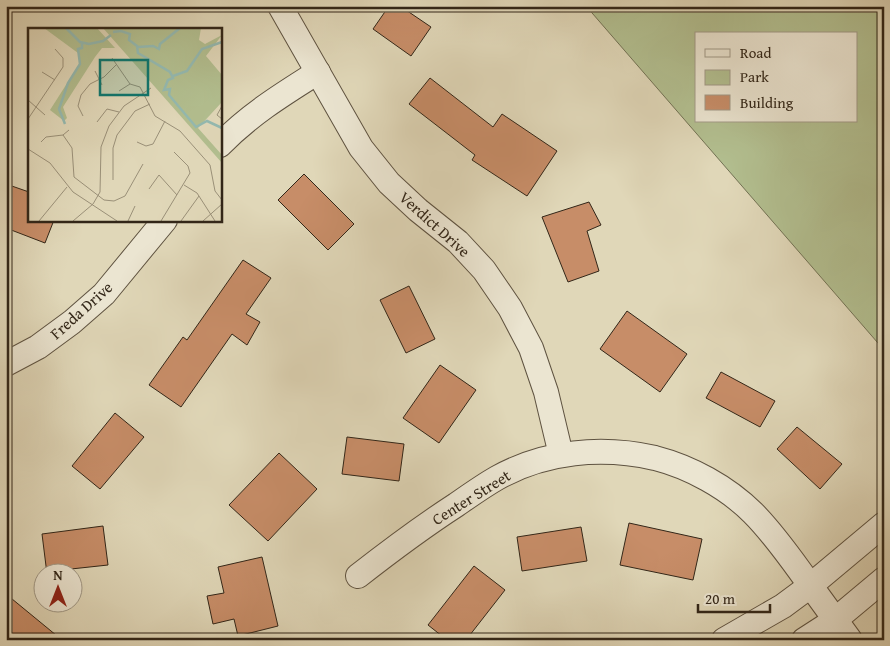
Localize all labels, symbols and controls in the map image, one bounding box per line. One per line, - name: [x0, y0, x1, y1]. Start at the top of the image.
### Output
- inset map: [28, 28, 221, 221]
- legend: [695, 32, 858, 122]
- text: Road: [740, 42, 771, 63]
- text: Park: [740, 66, 769, 87]
- text: Building: [740, 92, 794, 113]
- street label: Verdict Drive: [394, 185, 476, 263]
- street label: Freda Drive: [44, 275, 118, 345]
- street label: Center Street: [427, 463, 515, 531]
- north arrow: [32, 564, 82, 614]
- text: N: [53, 565, 63, 585]
- scale bar: [698, 581, 770, 613]
- text: 20 m: [705, 588, 736, 609]

